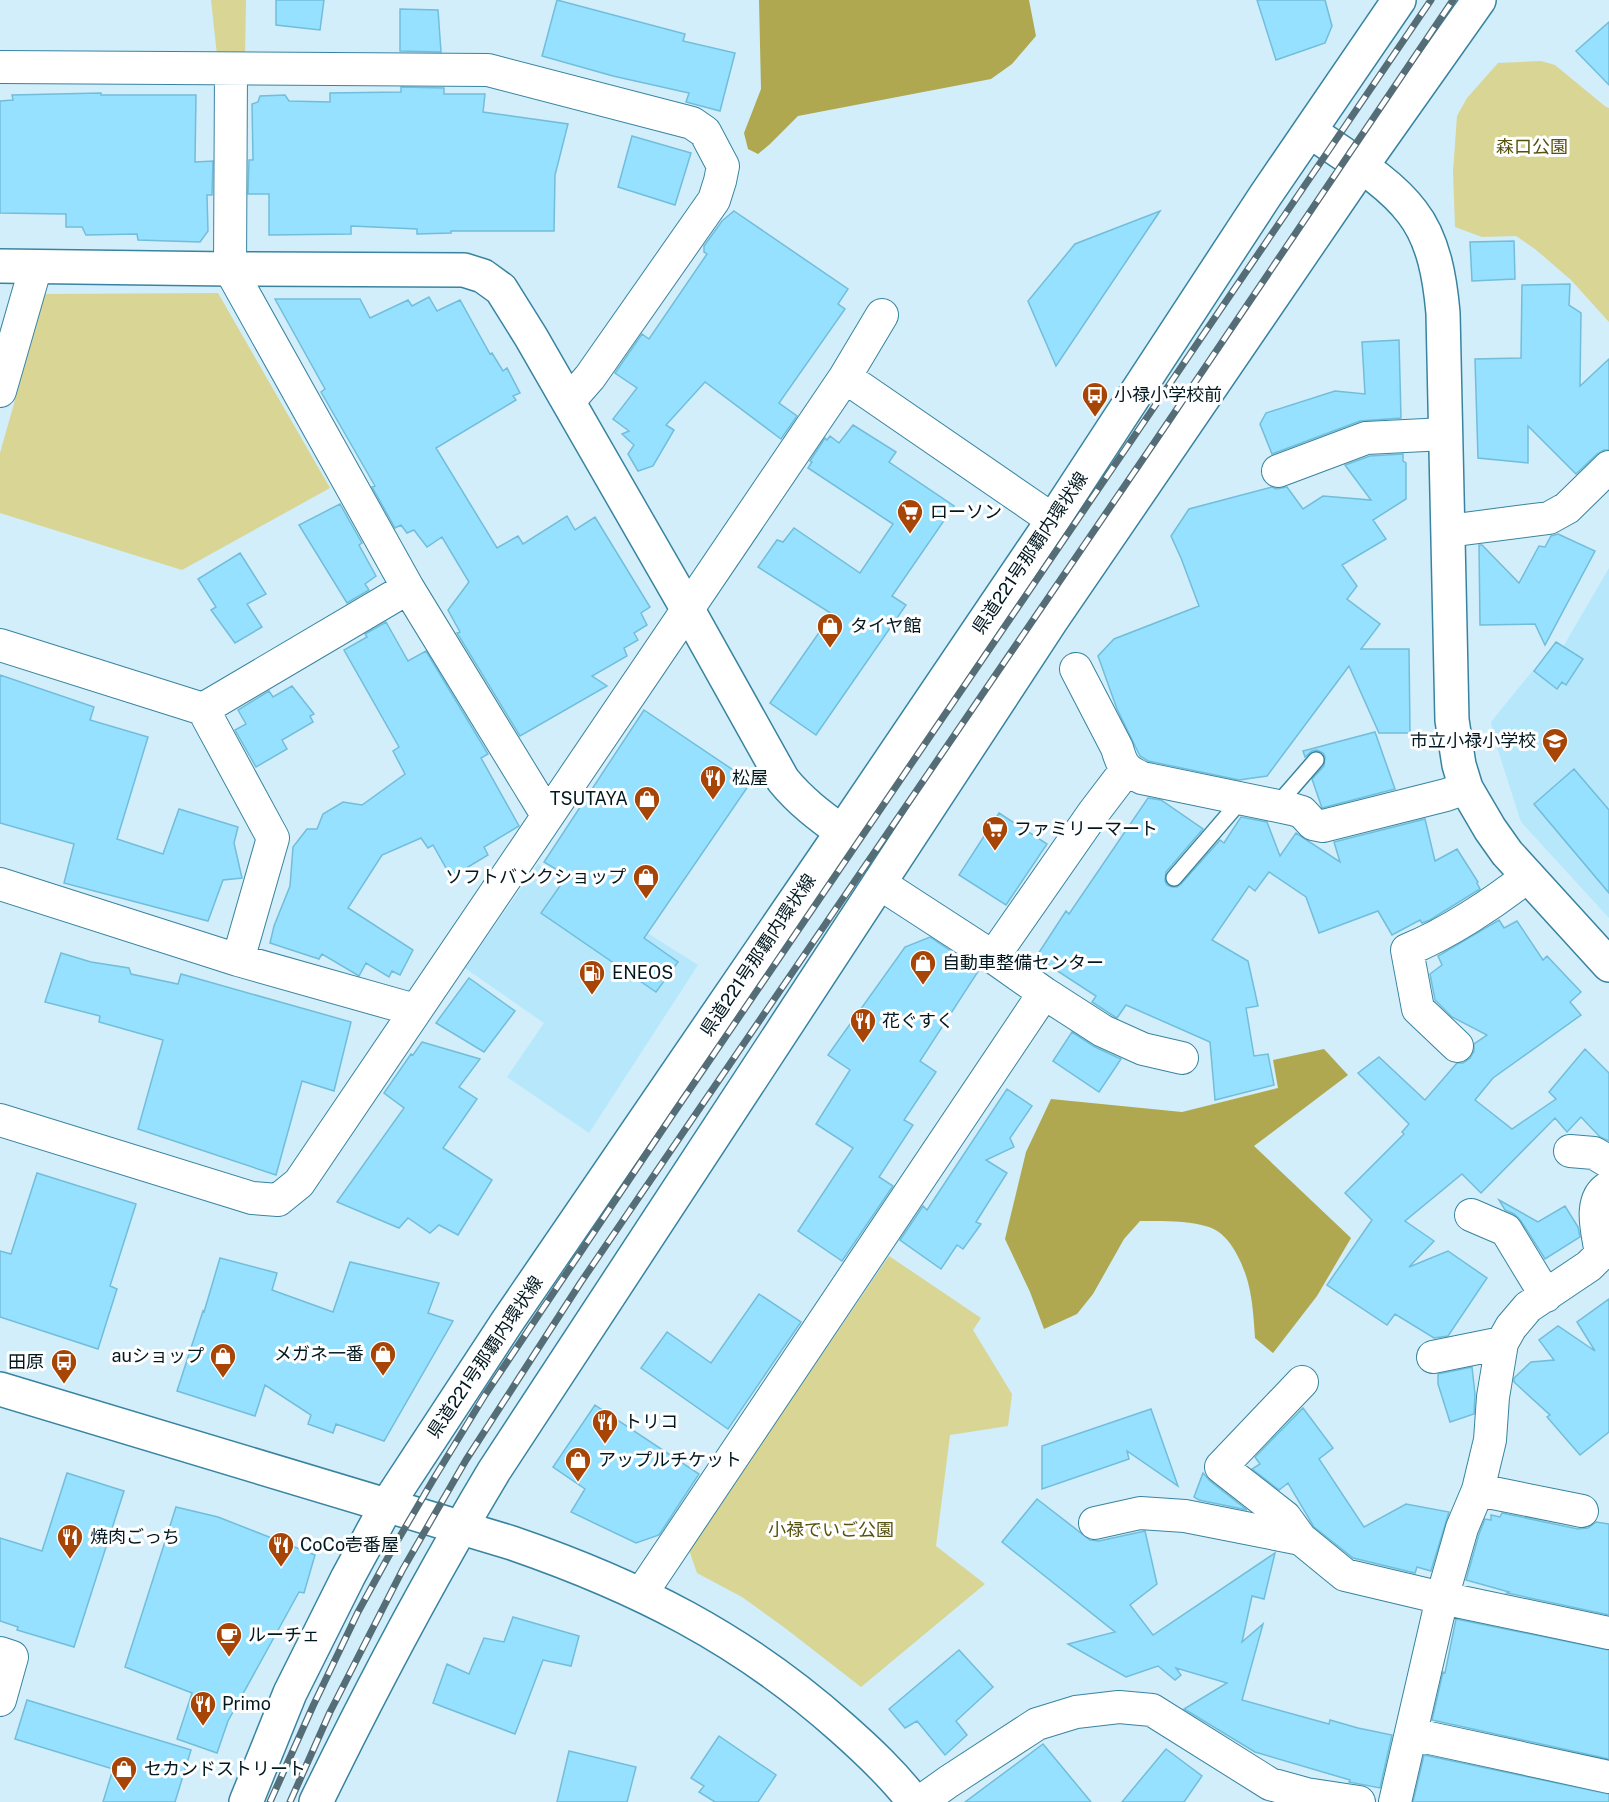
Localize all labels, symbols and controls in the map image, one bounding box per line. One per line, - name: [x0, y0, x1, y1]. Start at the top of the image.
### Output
- park label: 森口公園: [1496, 136, 1568, 157]
- bus stop icon: 小禄小学校前: [1080, 380, 1110, 418]
- place label: 小禄小学校前: [1114, 384, 1222, 405]
- street label: 県道221号那覇内環状線: [968, 468, 1092, 638]
- supermarket icon: ローソン: [895, 497, 925, 535]
- place label: ローソン: [930, 501, 1002, 522]
- shop icon: タイヤ館: [815, 611, 845, 649]
- place label: タイヤ館: [850, 615, 921, 636]
- school or university icon: 市立小禄小学校: [1540, 726, 1570, 764]
- place label: 市立小禄小学校: [1410, 730, 1536, 751]
- restaurant icon: 松屋: [698, 763, 728, 801]
- place label: 松屋: [732, 767, 768, 788]
- shop icon: TSUTAYA: [632, 784, 662, 822]
- place label: TSUTAYA: [550, 788, 628, 809]
- supermarket icon: ファミリーマート: [980, 814, 1010, 852]
- place label: ファミリーマート: [1014, 818, 1158, 839]
- shop icon: ソフトバンクショップ: [631, 862, 661, 900]
- place label: ソフトバンクショップ: [445, 866, 626, 887]
- street label: 県道221号那覇内環状線: [696, 870, 820, 1040]
- shop icon: 自動車整備センター: [908, 948, 938, 986]
- place label: 自動車整備センター: [942, 952, 1104, 973]
- fuel station icon: ENEOS: [577, 958, 607, 996]
- place label: ENEOS: [612, 962, 673, 983]
- restaurant icon: 花ぐすく: [848, 1006, 878, 1044]
- place label: 花ぐすく: [882, 1010, 954, 1031]
- street label: 県道221号那覇内環状線: [423, 1272, 547, 1442]
- shop icon: メガネ一番: [368, 1339, 398, 1377]
- shop icon: auショップ: [208, 1341, 238, 1379]
- place label: メガネ一番: [274, 1343, 364, 1364]
- place label: auショップ: [112, 1345, 204, 1366]
- bus stop icon: 田原: [49, 1347, 79, 1385]
- place label: 田原: [8, 1351, 44, 1372]
- restaurant icon: トリコ: [590, 1407, 620, 1445]
- place label: トリコ: [624, 1411, 678, 1432]
- shop icon: アップルチケット: [563, 1445, 593, 1483]
- place label: アップルチケット: [598, 1449, 742, 1470]
- park label: 小禄でいご公園: [768, 1519, 894, 1540]
- restaurant icon: 焼肉ごっち: [55, 1522, 85, 1560]
- place label: 焼肉ごっち: [90, 1526, 180, 1547]
- restaurant icon: CoCo壱番屋: [266, 1530, 296, 1568]
- place label: CoCo壱番屋: [300, 1534, 399, 1555]
- cafe icon: ルーチェ: [214, 1620, 244, 1658]
- place label: ルーチェ: [248, 1624, 320, 1645]
- restaurant icon: Primo: [188, 1689, 218, 1727]
- place label: Primo: [222, 1693, 271, 1714]
- shop icon: セカンドストリート: [109, 1754, 139, 1792]
- place label: セカンドストリート: [144, 1758, 306, 1779]

